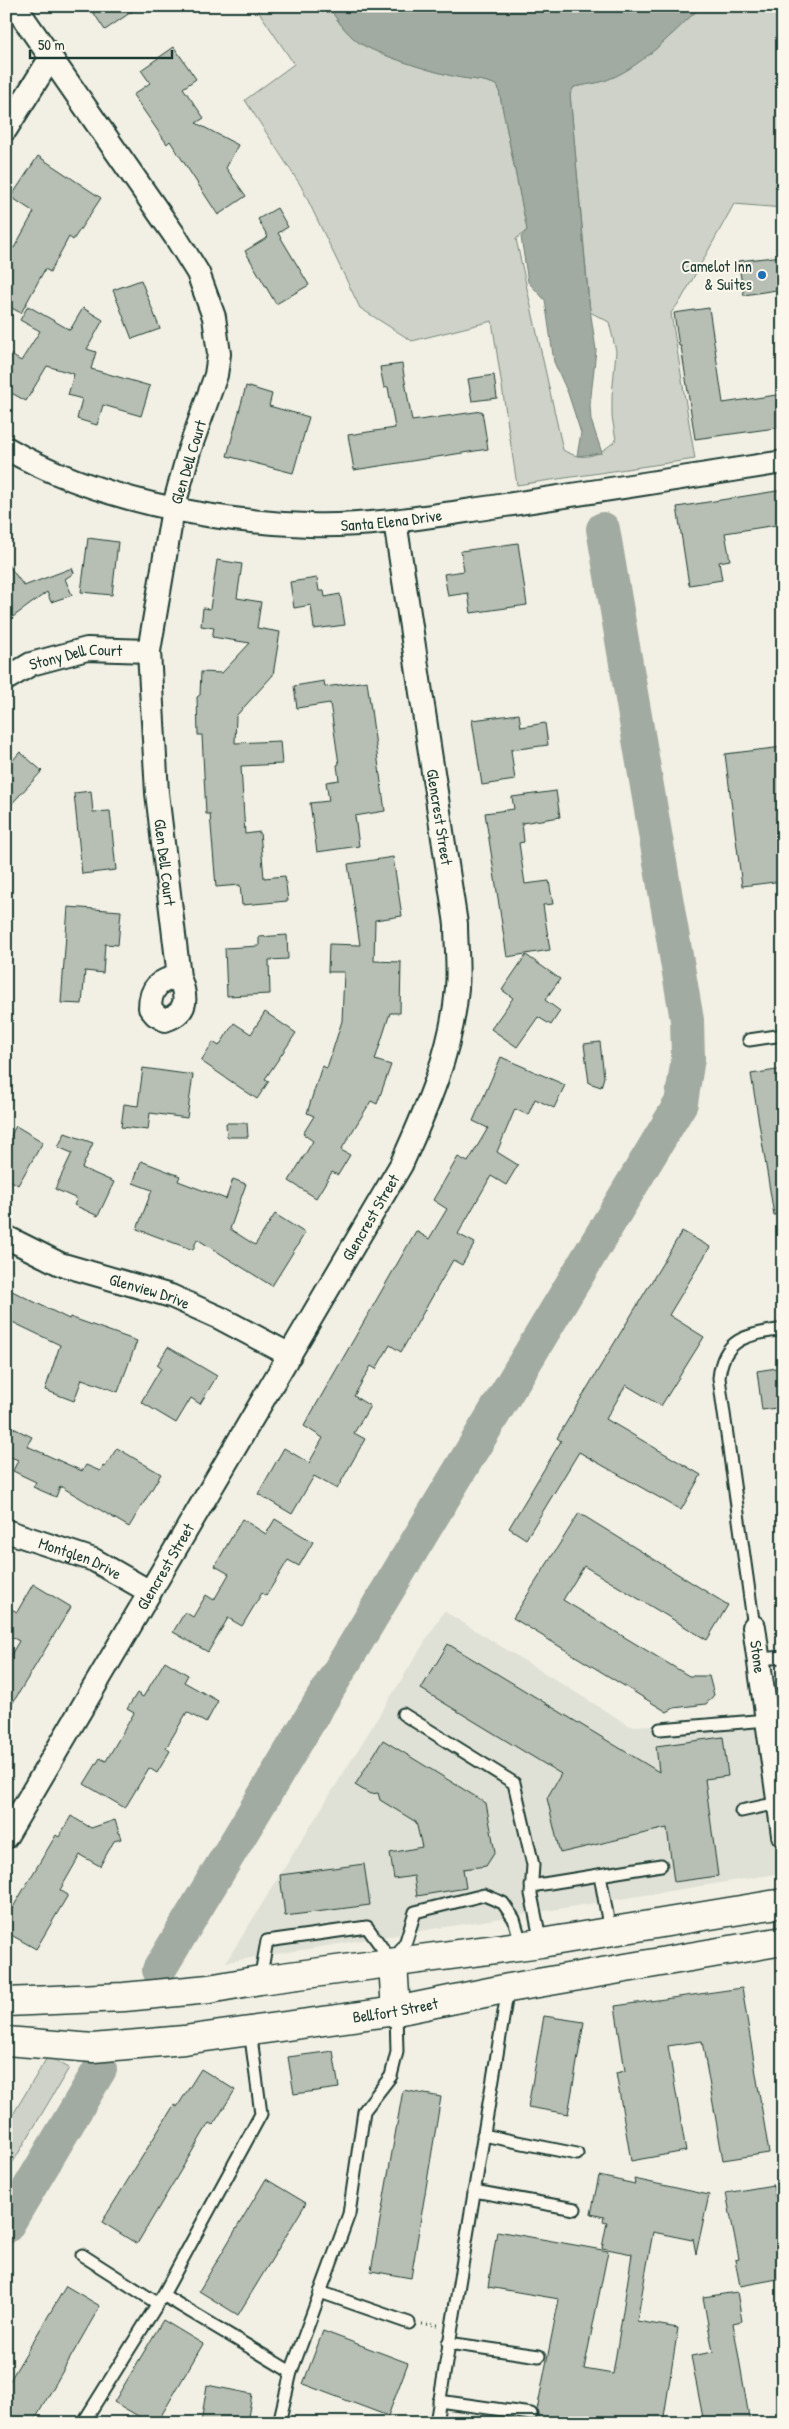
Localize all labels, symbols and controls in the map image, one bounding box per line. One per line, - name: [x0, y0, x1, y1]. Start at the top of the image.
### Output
- scale bar: [30, 28, 172, 60]
- text: 50 m: [38, 34, 65, 55]
- place label: Camelot Inn & Suites: [682, 255, 752, 295]
- marker: Camelot Inn & Suites: [756, 269, 768, 281]
- street label: Glen Dell Court: [165, 417, 211, 507]
- street label: Santa Elena Drive: [340, 504, 444, 536]
- street label: Stony Dell Court: [27, 638, 123, 675]
- street label: Glencrest Street: [422, 767, 459, 867]
- street label: Glen Dell Court: [149, 818, 181, 907]
- street label: Glencrest Street: [336, 1169, 405, 1265]
- street label: Glenview Drive: [107, 1268, 194, 1314]
- street label: Glencrest Street: [131, 1518, 199, 1614]
- street label: Montglen Drive: [36, 1532, 126, 1585]
- street label: Stone: [745, 1639, 771, 1675]
- street label: Bellfort Street: [351, 1992, 440, 2028]

